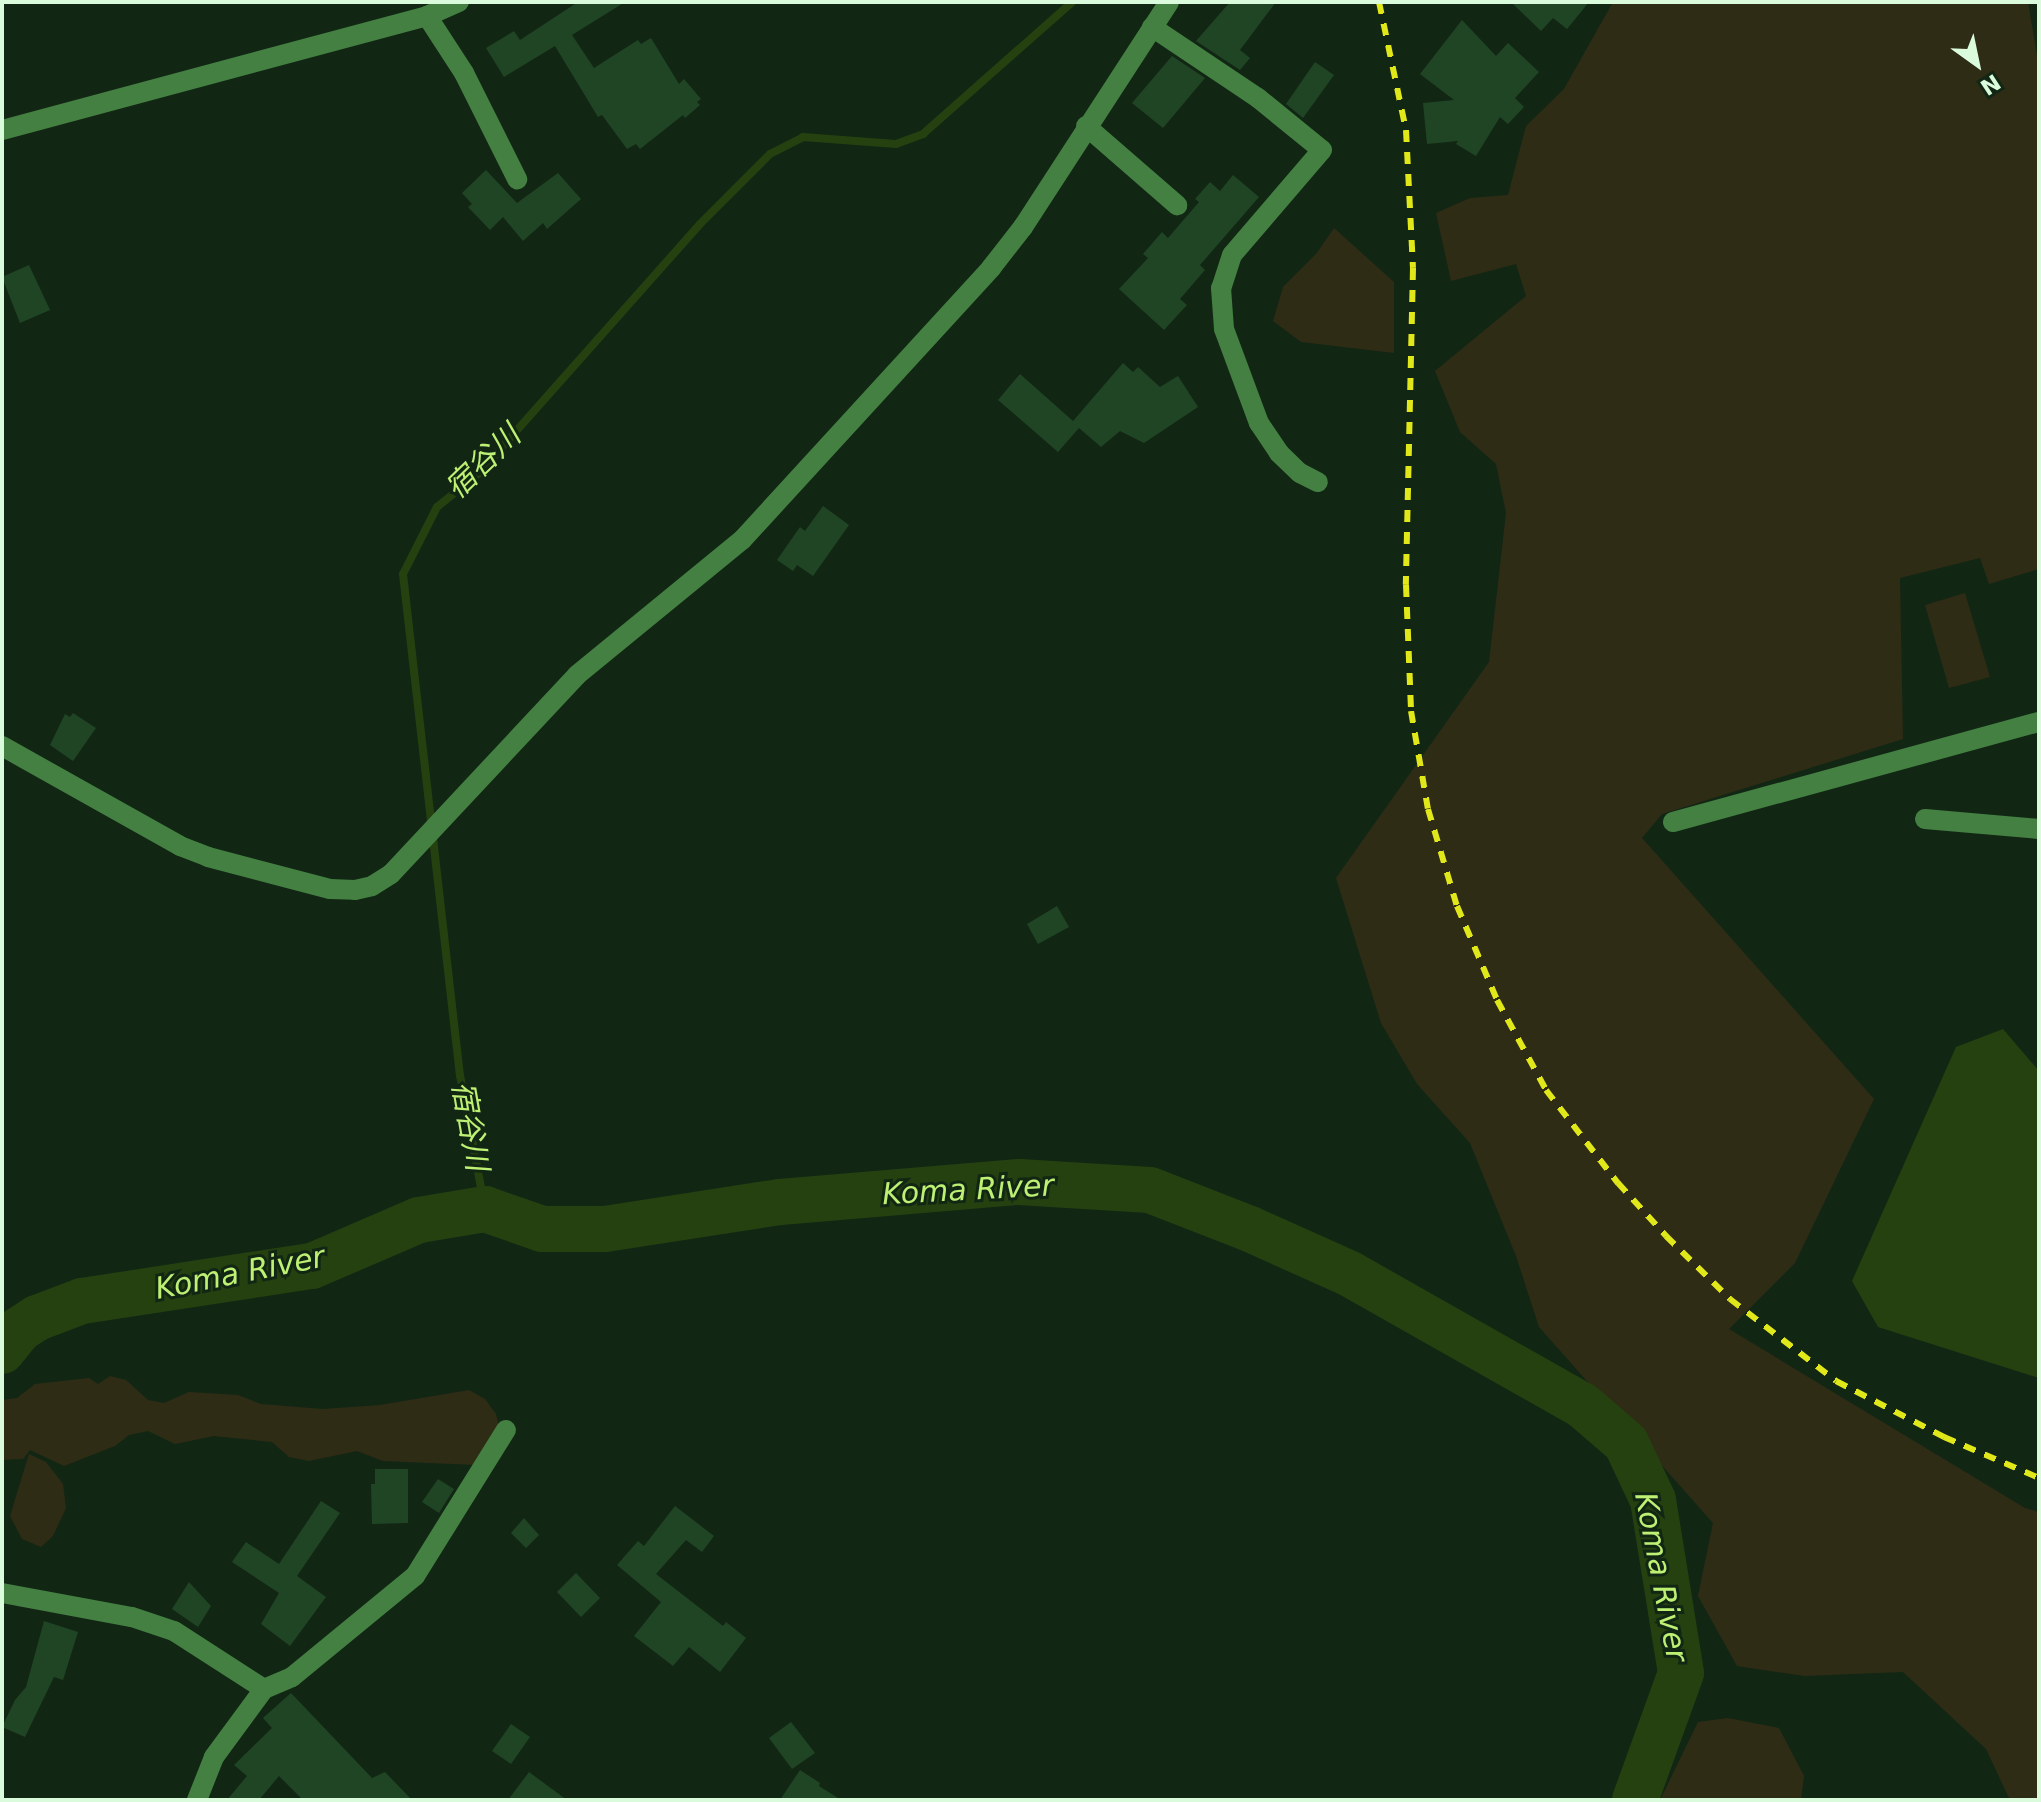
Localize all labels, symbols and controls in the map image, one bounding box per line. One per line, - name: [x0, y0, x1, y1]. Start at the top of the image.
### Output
- north arrow: [1937, 24, 2017, 104]
- text: N: [1976, 69, 2005, 100]
- water label: 宿谷川: [438, 418, 528, 506]
- water label: 宿谷川: [444, 1079, 496, 1173]
- water label: Koma River: [881, 1168, 1055, 1212]
- water label: Koma River: [152, 1239, 328, 1307]
- water label: Koma River: [1627, 1489, 1695, 1665]

